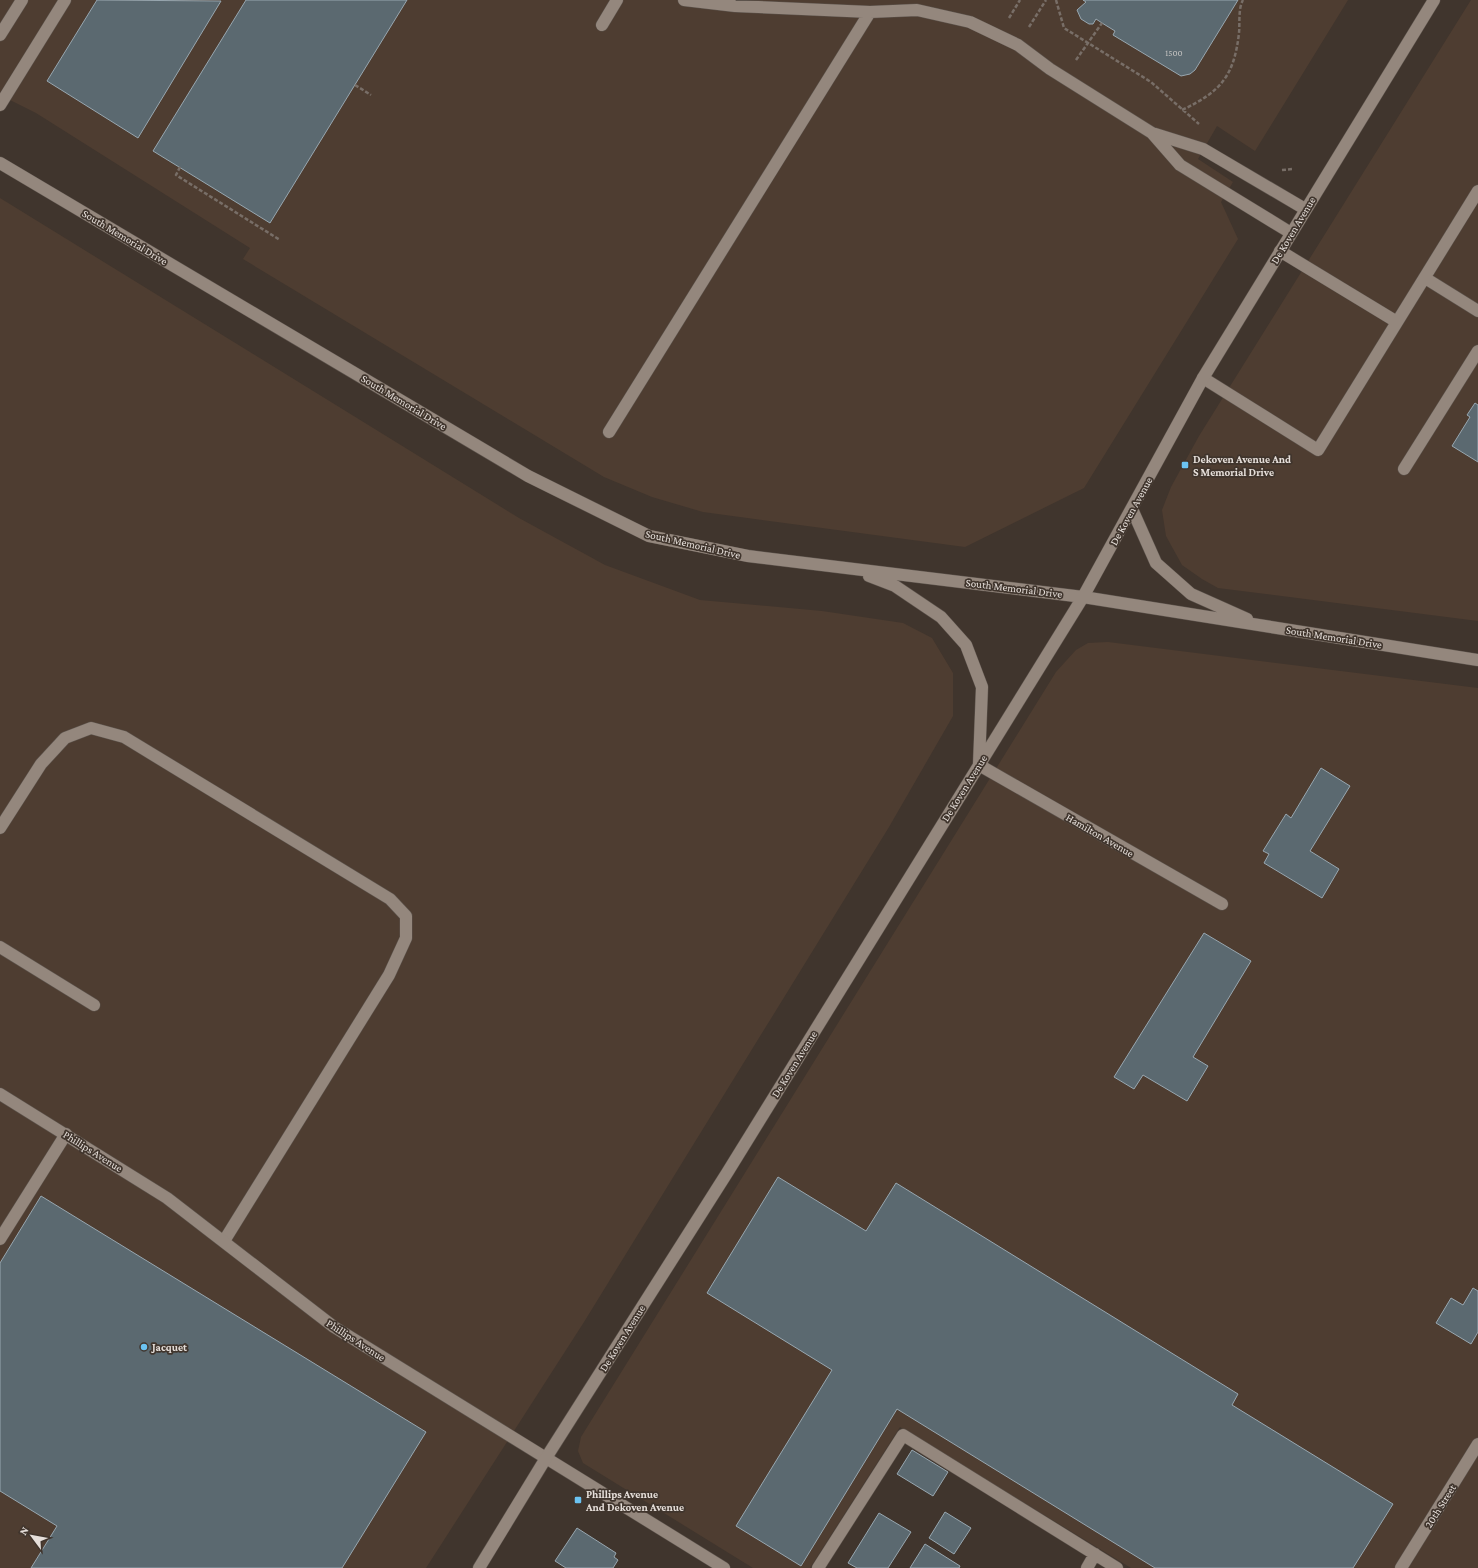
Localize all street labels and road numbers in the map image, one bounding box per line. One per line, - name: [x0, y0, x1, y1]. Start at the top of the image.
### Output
- street label: De Koven Avenue: [1268, 194, 1318, 266]
- street label: South Memorial Drive: [80, 207, 170, 267]
- street label: South Memorial Drive: [359, 372, 449, 432]
- street label: De Koven Avenue: [1107, 475, 1155, 547]
- street label: South Memorial Drive: [644, 527, 742, 561]
- street label: South Memorial Drive: [965, 576, 1063, 600]
- street label: South Memorial Drive: [1285, 623, 1383, 651]
- street label: De Koven Avenue: [939, 752, 989, 823]
- street label: Hamilton Avenue: [1064, 811, 1136, 859]
- street label: De Koven Avenue: [769, 1028, 819, 1099]
- street label: Phillips Avenue: [61, 1128, 125, 1175]
- street label: De Koven Avenue: [597, 1302, 647, 1373]
- street label: Phillips Avenue: [324, 1317, 388, 1364]
- street label: 20th Street: [1422, 1482, 1458, 1530]

